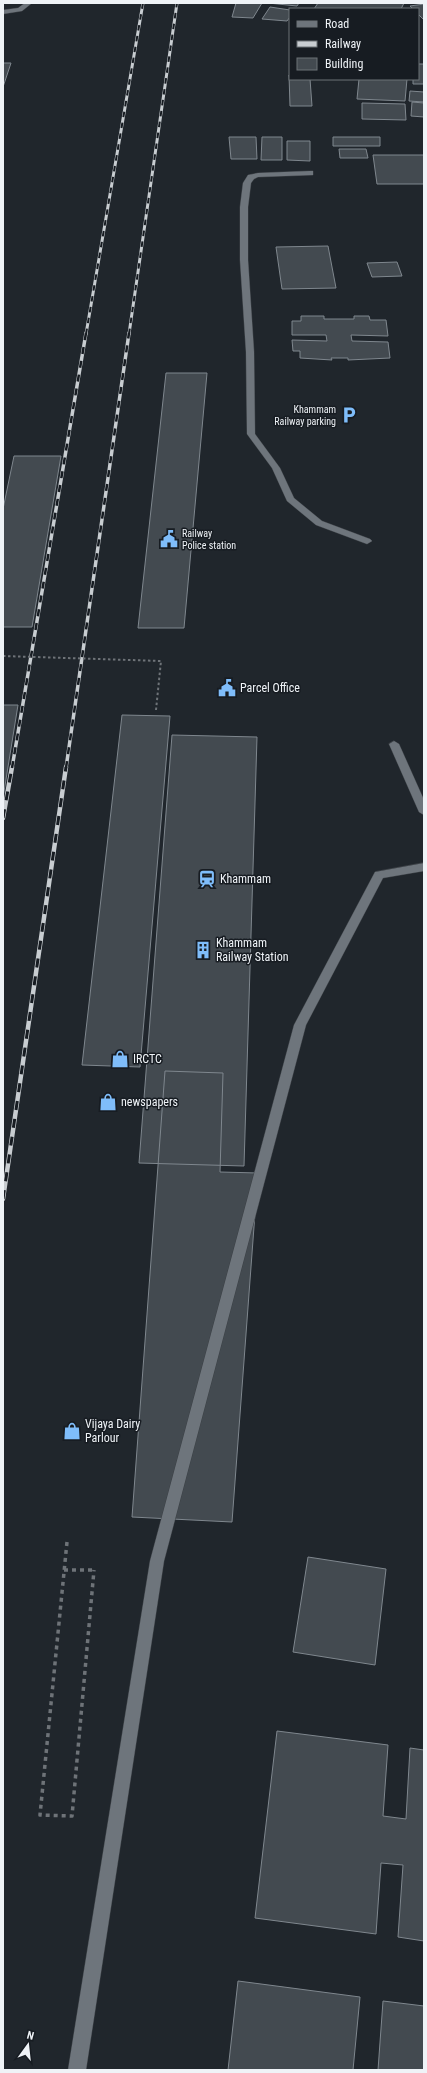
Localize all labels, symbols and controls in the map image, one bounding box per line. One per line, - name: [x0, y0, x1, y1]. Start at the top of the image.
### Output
- legend: [289, 8, 419, 80]
- text: Road: [325, 17, 349, 31]
- text: Railway: [325, 37, 361, 51]
- text: Building: [325, 57, 363, 71]
- place label: Khammam Railway parking: [274, 404, 336, 427]
- parking icon: Khammam Railway parking: [339, 405, 359, 425]
- place label: Railway Police station: [182, 528, 236, 551]
- public building icon: Railway Police station: [159, 529, 179, 549]
- public building icon: Parcel Office: [217, 678, 237, 698]
- place label: Parcel Office: [240, 681, 300, 695]
- station icon: Khammam: [197, 869, 217, 889]
- place label: Khammam: [220, 872, 271, 886]
- place label: Khammam Railway Station: [216, 936, 289, 964]
- building icon: Khammam Railway Station: [193, 940, 213, 960]
- shop icon: IRCTC: [110, 1049, 130, 1069]
- place label: IRCTC: [133, 1052, 162, 1066]
- shop icon: newspapers: [98, 1092, 118, 1112]
- place label: newspapers: [121, 1095, 178, 1109]
- place label: Vijaya Dairy Parlour: [85, 1417, 140, 1445]
- shop icon: Vijaya Dairy Parlour: [62, 1421, 82, 1441]
- north arrow: [8, 2025, 48, 2065]
- text: N: [26, 2029, 36, 2043]

